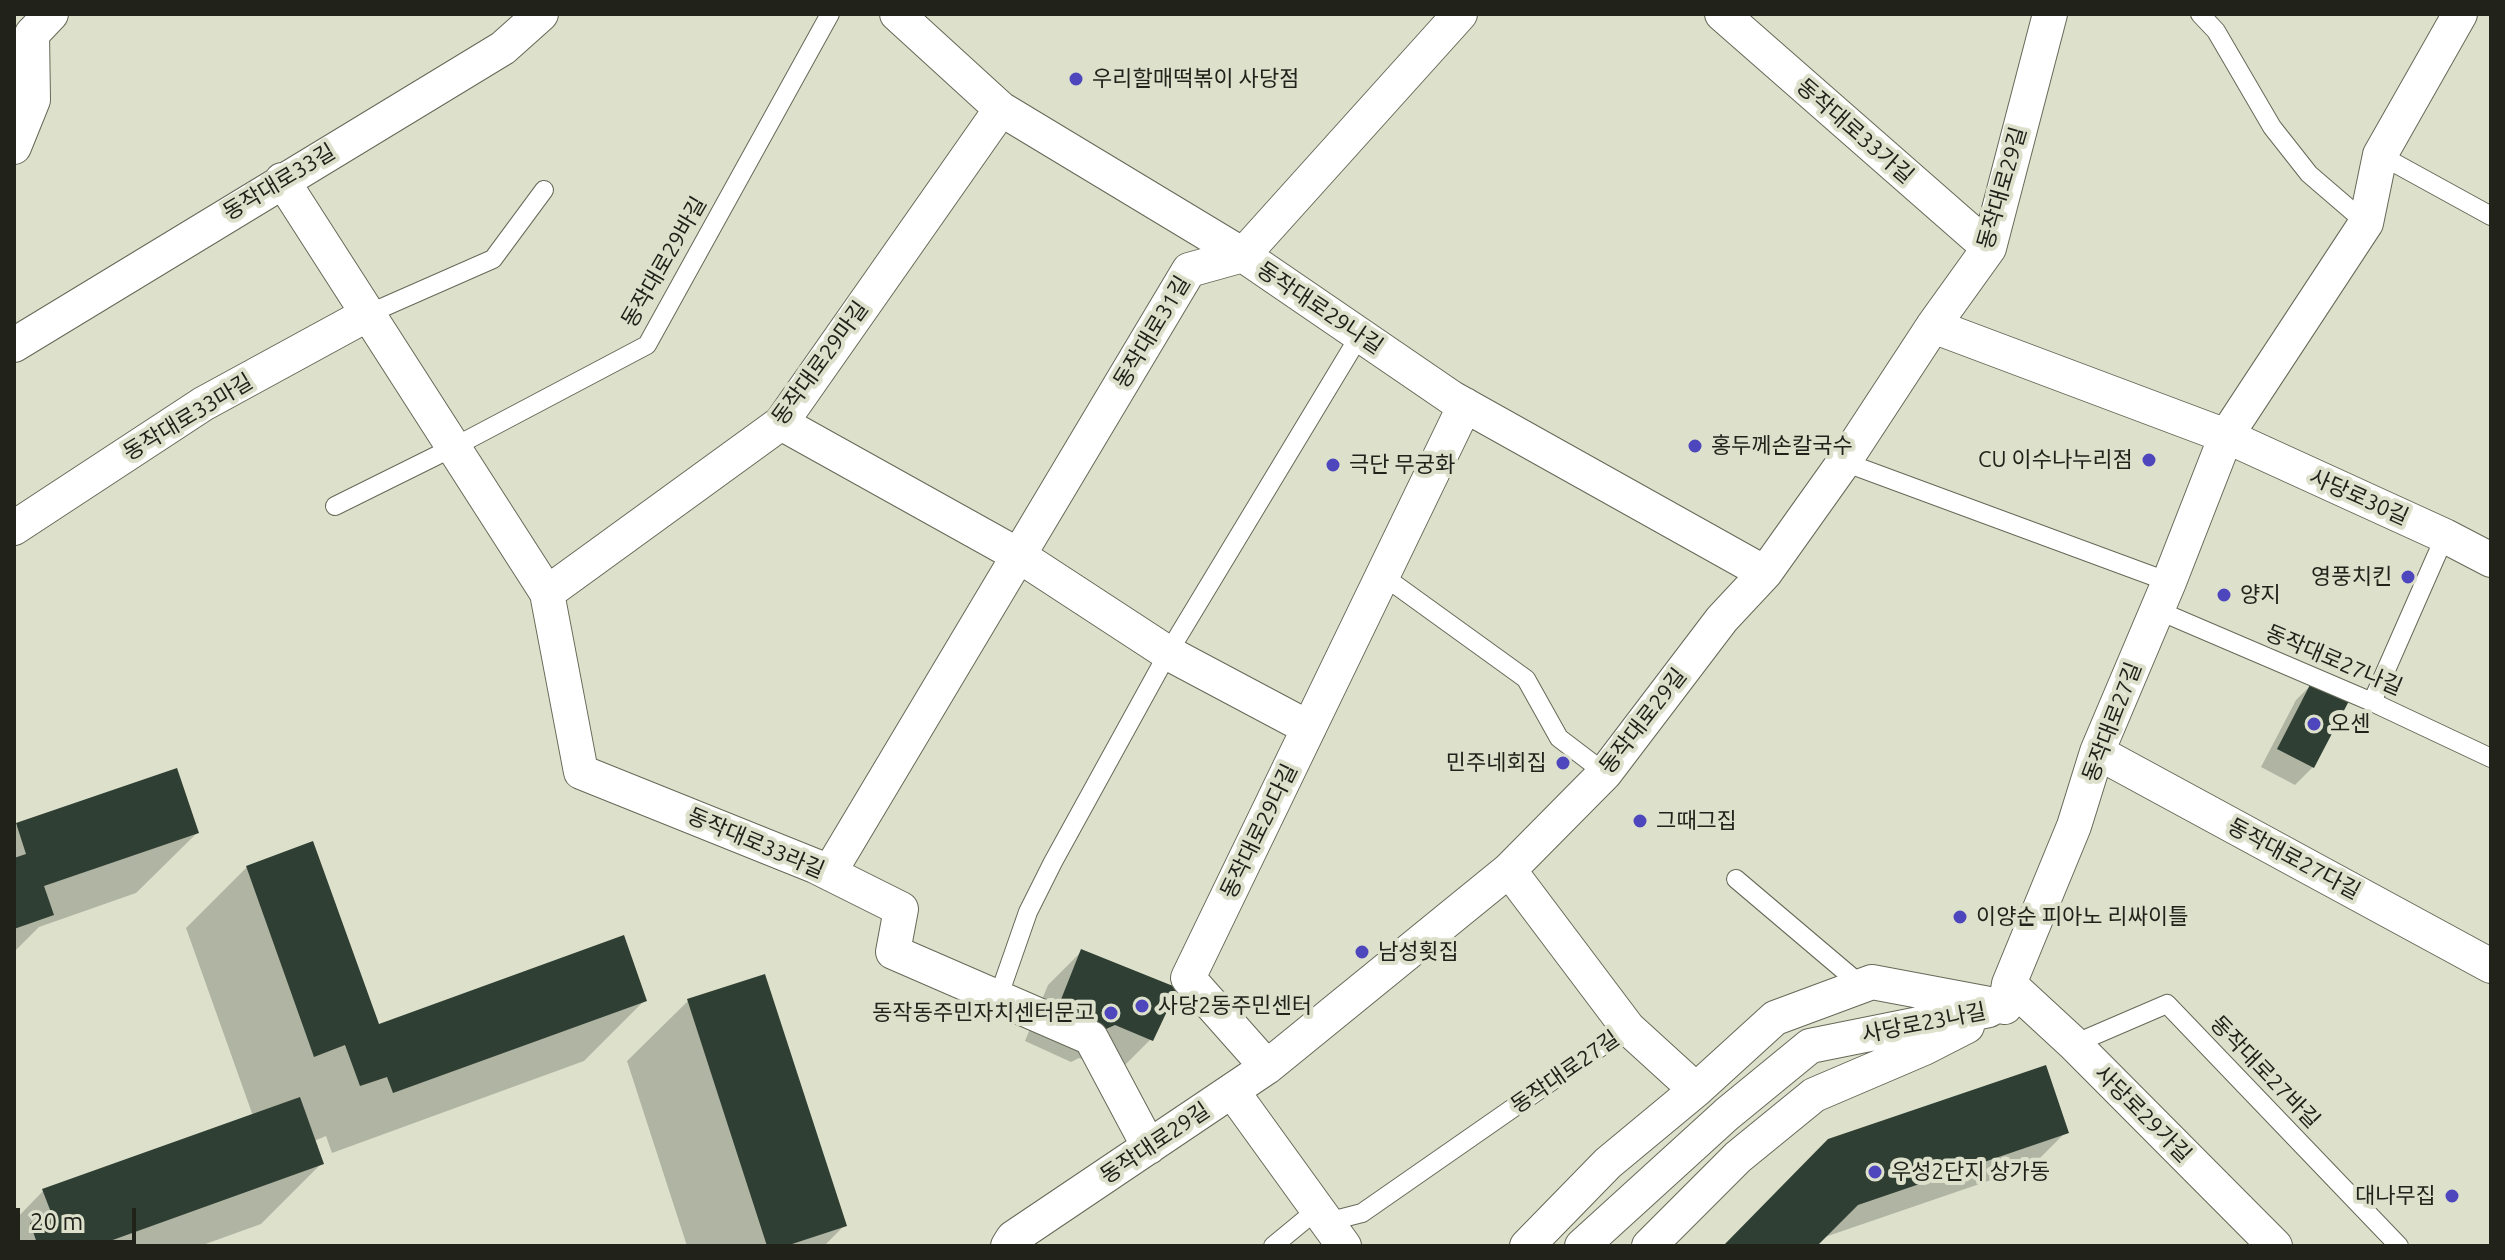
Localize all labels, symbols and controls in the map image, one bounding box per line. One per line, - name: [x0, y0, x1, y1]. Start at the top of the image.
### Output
- place label: 우리할매떡볶이 사당점: [1092, 66, 1299, 92]
- marker: 우리할매떡볶이 사당점: [1067, 70, 1085, 88]
- street label: 동작대로33가길: [1791, 73, 1919, 189]
- street label: 동작대로29길: [1972, 124, 2032, 252]
- street label: 동작대로33길: [218, 138, 340, 226]
- street label: 동작대로29바길: [616, 192, 712, 332]
- street label: 동작대로29나길: [1252, 256, 1388, 360]
- street label: 동작대로31길: [1108, 271, 1196, 393]
- street label: 동작대로29마길: [766, 296, 874, 430]
- street label: 동작대로33마길: [119, 368, 257, 466]
- place label: 홍두께손칼국수: [1711, 433, 1853, 459]
- marker: 홍두께손칼국수: [1686, 437, 1704, 455]
- place label: CU 이수나누리점: [1978, 447, 2133, 473]
- marker: CU 이수나누리점: [2140, 451, 2158, 469]
- place label: 극단 무궁화: [1349, 452, 1455, 478]
- marker: 극단 무궁화: [1324, 456, 1342, 474]
- street label: 사당로30길: [2305, 463, 2413, 531]
- place label: 영풍치킨: [2311, 564, 2392, 590]
- marker: 영풍치킨: [2399, 568, 2417, 586]
- place label: 양지: [2240, 582, 2280, 608]
- marker: 양지: [2215, 586, 2233, 604]
- street label: 동작대로27나길: [2262, 619, 2406, 701]
- street label: 동작대로27길: [2077, 658, 2147, 786]
- street label: 동작대로29길: [1594, 663, 1692, 779]
- place label: 오센: [2330, 711, 2370, 737]
- marker: 오센: [2305, 715, 2323, 733]
- place label: 민주네회집: [1446, 750, 1547, 776]
- marker: 민주네회집: [1554, 754, 1572, 772]
- street label: 동작대로29다길: [1215, 759, 1303, 903]
- street label: 동작대로33라길: [684, 802, 828, 884]
- place label: 그때그집: [1656, 808, 1737, 834]
- marker: 그때그집: [1631, 812, 1649, 830]
- street label: 동작대로27다길: [2223, 813, 2365, 905]
- place label: 이양순 피아노 리싸이틀: [1976, 904, 2188, 930]
- marker: 이양순 피아노 리싸이틀: [1951, 908, 1969, 926]
- place label: 남성횟집: [1378, 939, 1459, 965]
- marker: 남성횟집: [1353, 943, 1371, 961]
- place label: 사당2동주민센터: [1158, 993, 1312, 1019]
- marker: 사당2동주민센터: [1133, 997, 1151, 1015]
- street label: 사당로23나길: [1860, 998, 1988, 1048]
- place label: 동작동주민자치센터문고: [872, 1000, 1095, 1026]
- marker: 동작동주민자치센터문고: [1102, 1004, 1120, 1022]
- street label: 동작대로27바길: [2205, 1010, 2325, 1134]
- street label: 동작대로27길: [1506, 1025, 1624, 1119]
- street label: 사당로29가길: [2089, 1060, 2197, 1168]
- street label: 동작대로29길: [1095, 1097, 1215, 1189]
- place label: 우성2단지 상가동: [1891, 1159, 2050, 1185]
- marker: 우성2단지 상가동: [1866, 1163, 1884, 1181]
- place label: 대나무집: [2355, 1183, 2436, 1209]
- marker: 대나무집: [2443, 1187, 2461, 1205]
- scale bar: [20, 1192, 140, 1242]
- text: 20 m: [30, 1208, 83, 1235]

